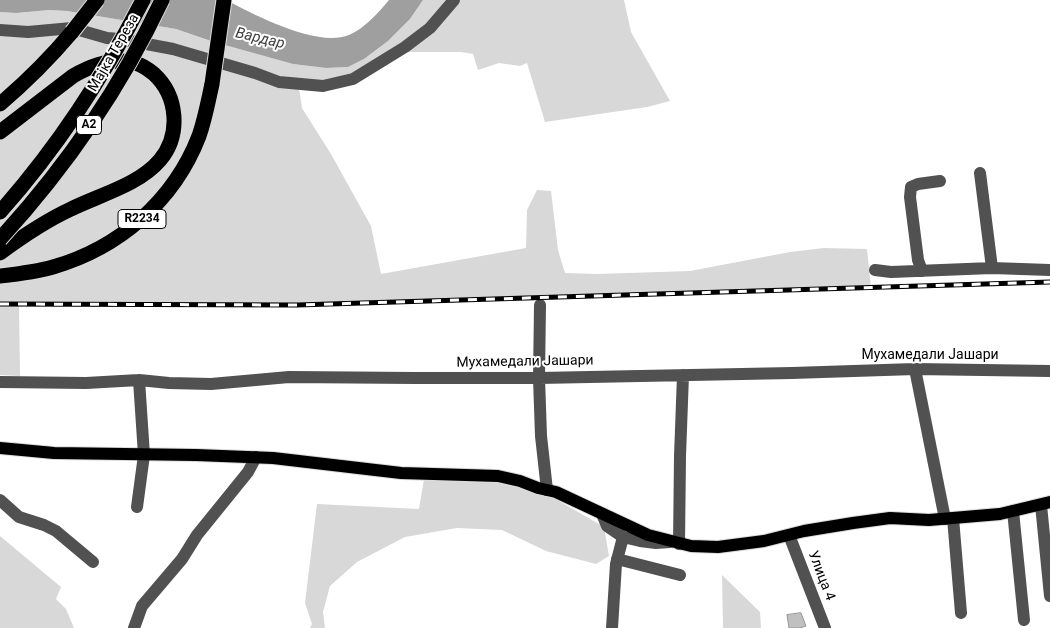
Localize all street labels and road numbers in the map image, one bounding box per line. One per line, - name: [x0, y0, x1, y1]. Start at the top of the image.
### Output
- street label: Мајка Тереза: [85, 11, 143, 95]
- road number: A2: [76, 116, 102, 134]
- road number: R2234: [118, 210, 166, 228]
- street label: Мухамедали Јашари: [861, 347, 999, 363]
- street label: Мухамедали Јашари: [456, 352, 594, 372]
- street label: Улица 4: [804, 549, 838, 603]

